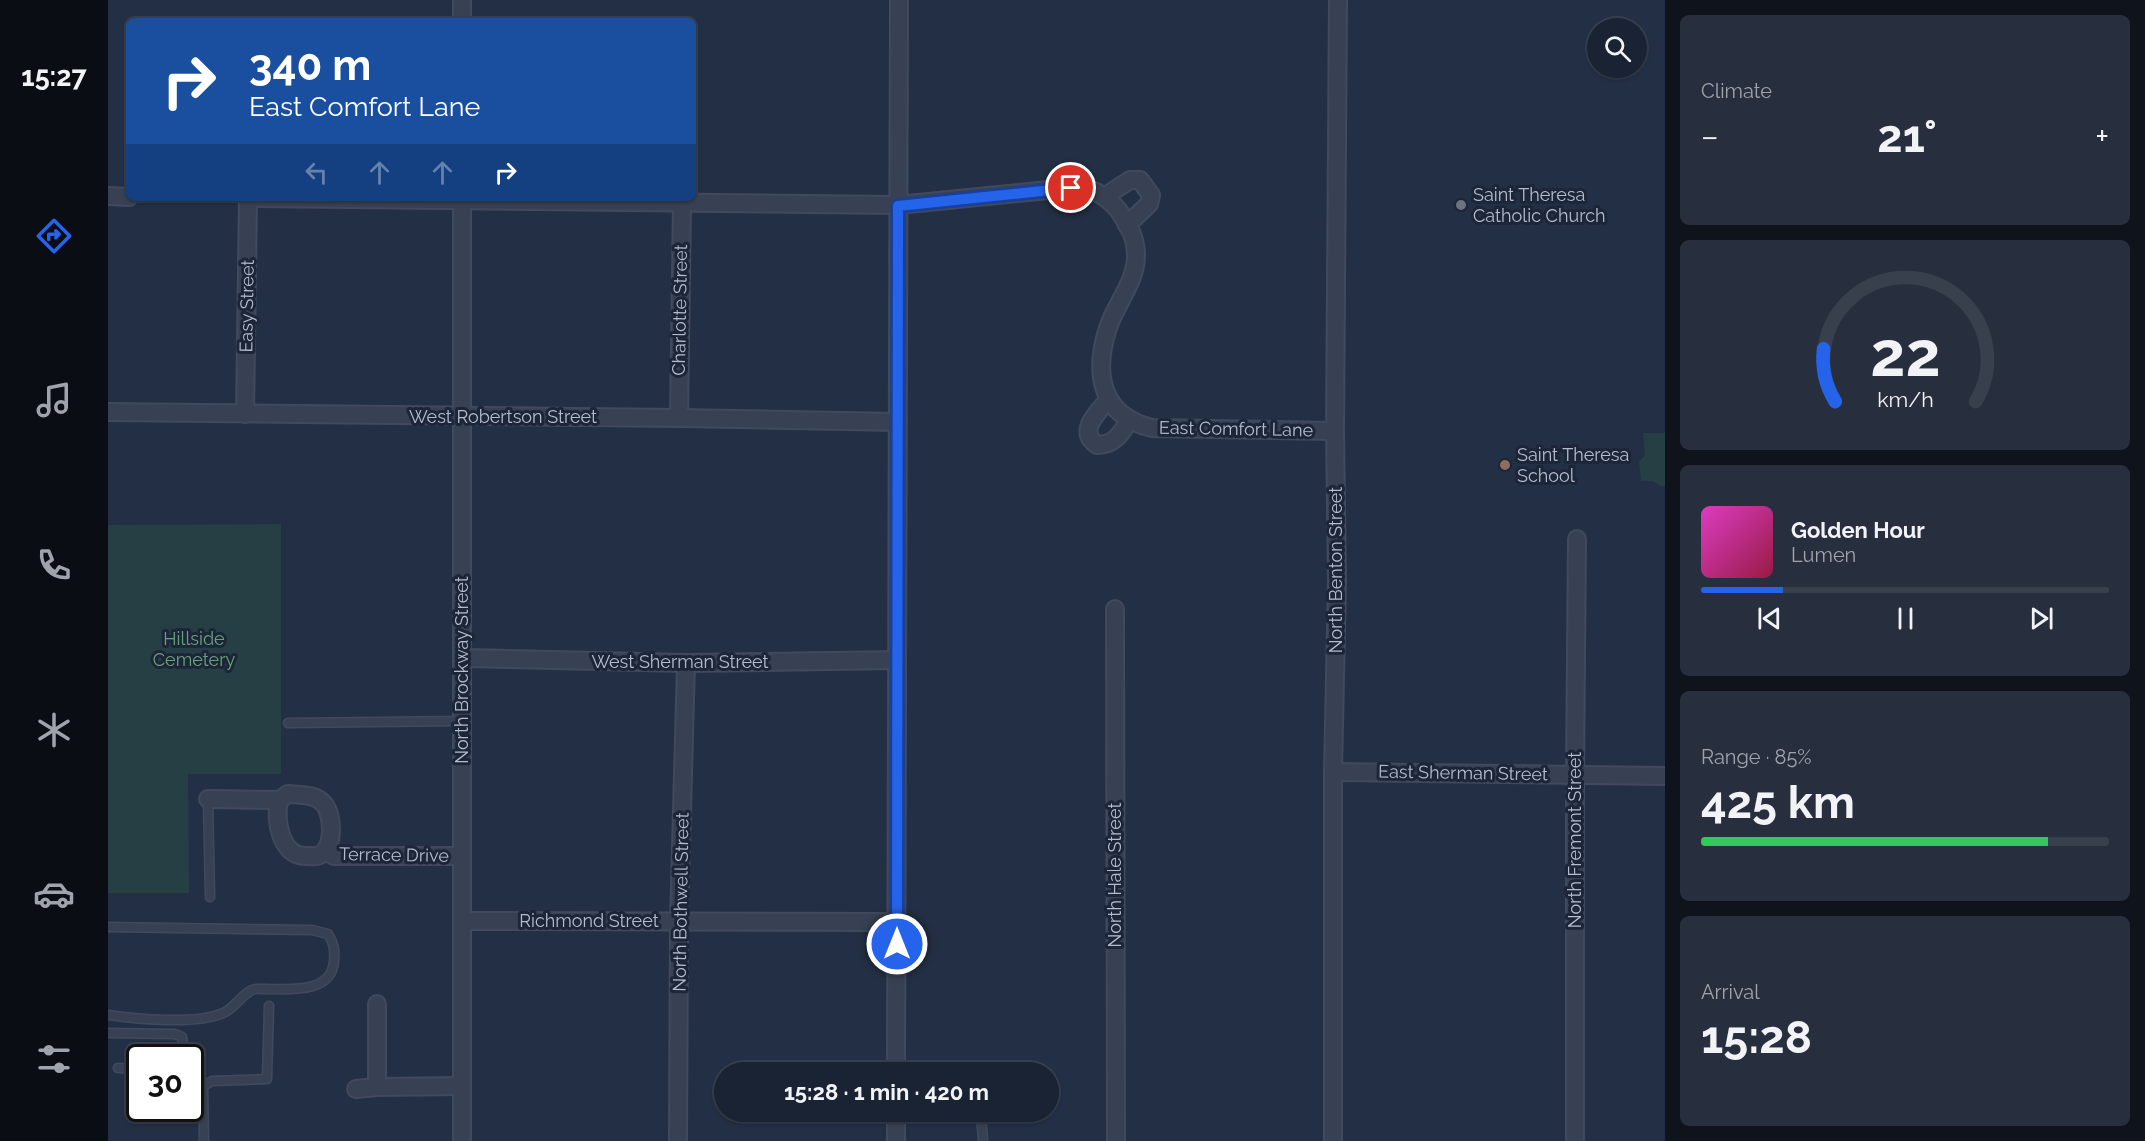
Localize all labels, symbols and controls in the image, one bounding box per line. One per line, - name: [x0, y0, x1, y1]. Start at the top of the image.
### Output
- map controls: [1587, 18, 1647, 78]
- button: search: [1587, 18, 1647, 78]
- text: 340 m: [249, 41, 371, 90]
- icon: right: [150, 42, 228, 120]
- text: 15:27: [21, 61, 87, 92]
- text: Climate: [1701, 79, 1772, 103]
- text: East Comfort Lane: [249, 91, 480, 122]
- text: 21°: [1877, 110, 1937, 163]
- text: −: [1701, 117, 1719, 156]
- text: +: [2095, 117, 2109, 156]
- icon: left: [300, 156, 333, 189]
- icon: ahead: [363, 156, 396, 189]
- icon: ahead: [426, 156, 459, 189]
- icon: right: [489, 156, 522, 189]
- pin: [1045, 162, 1096, 213]
- icon: arrive: [1054, 171, 1087, 204]
- place label: Saint Theresa Catholic Church: [1473, 184, 1606, 226]
- marker: Saint Theresa Catholic Church: [1454, 198, 1468, 212]
- icon: directions: [33, 215, 75, 257]
- street label: Charlotte Street: [668, 244, 691, 376]
- street label: Easy Street: [235, 259, 258, 353]
- text: 22: [1870, 317, 1940, 391]
- icon: music: [33, 379, 75, 421]
- text: km/h: [1877, 388, 1933, 413]
- street label: West Robertson Street: [409, 406, 597, 427]
- street label: East Comfort Lane: [1159, 417, 1314, 440]
- place label: Saint Theresa School: [1517, 444, 1629, 486]
- marker: Saint Theresa School: [1498, 458, 1512, 472]
- street label: North Benton Street: [1325, 487, 1346, 653]
- text: Golden Hour: [1791, 517, 1925, 543]
- text: Lumen: [1791, 543, 1856, 567]
- icon: phone: [33, 544, 75, 586]
- street label: North Brockway Street: [451, 576, 472, 764]
- icon: previous: [1753, 602, 1786, 635]
- icon: pause: [1889, 602, 1922, 635]
- icon: next: [2025, 602, 2058, 635]
- park label: Hillside Cemetery: [153, 628, 235, 670]
- street label: West Sherman Street: [591, 651, 769, 672]
- icon: climate: [33, 709, 75, 751]
- text: Range · 85%: [1701, 745, 1812, 769]
- street label: North Fremont Street: [1564, 752, 1585, 928]
- street label: East Sherman Street: [1378, 761, 1548, 784]
- text: 425 km: [1701, 776, 1855, 829]
- street label: North Hale Street: [1104, 803, 1125, 947]
- street label: North Bothwell Street: [668, 812, 693, 992]
- street label: Terrace Drive: [339, 843, 450, 866]
- icon: car: [33, 873, 75, 915]
- street label: Richmond Street: [519, 910, 659, 931]
- position arrow: [865, 912, 929, 976]
- text: Arrival: [1701, 980, 1760, 1004]
- text: 15:28: [1701, 1011, 1812, 1064]
- icon: filters: [33, 1038, 75, 1080]
- speed limit sign: 30: [126, 1044, 204, 1122]
- text: 15:28 · 1 min · 420 m: [784, 1079, 989, 1105]

